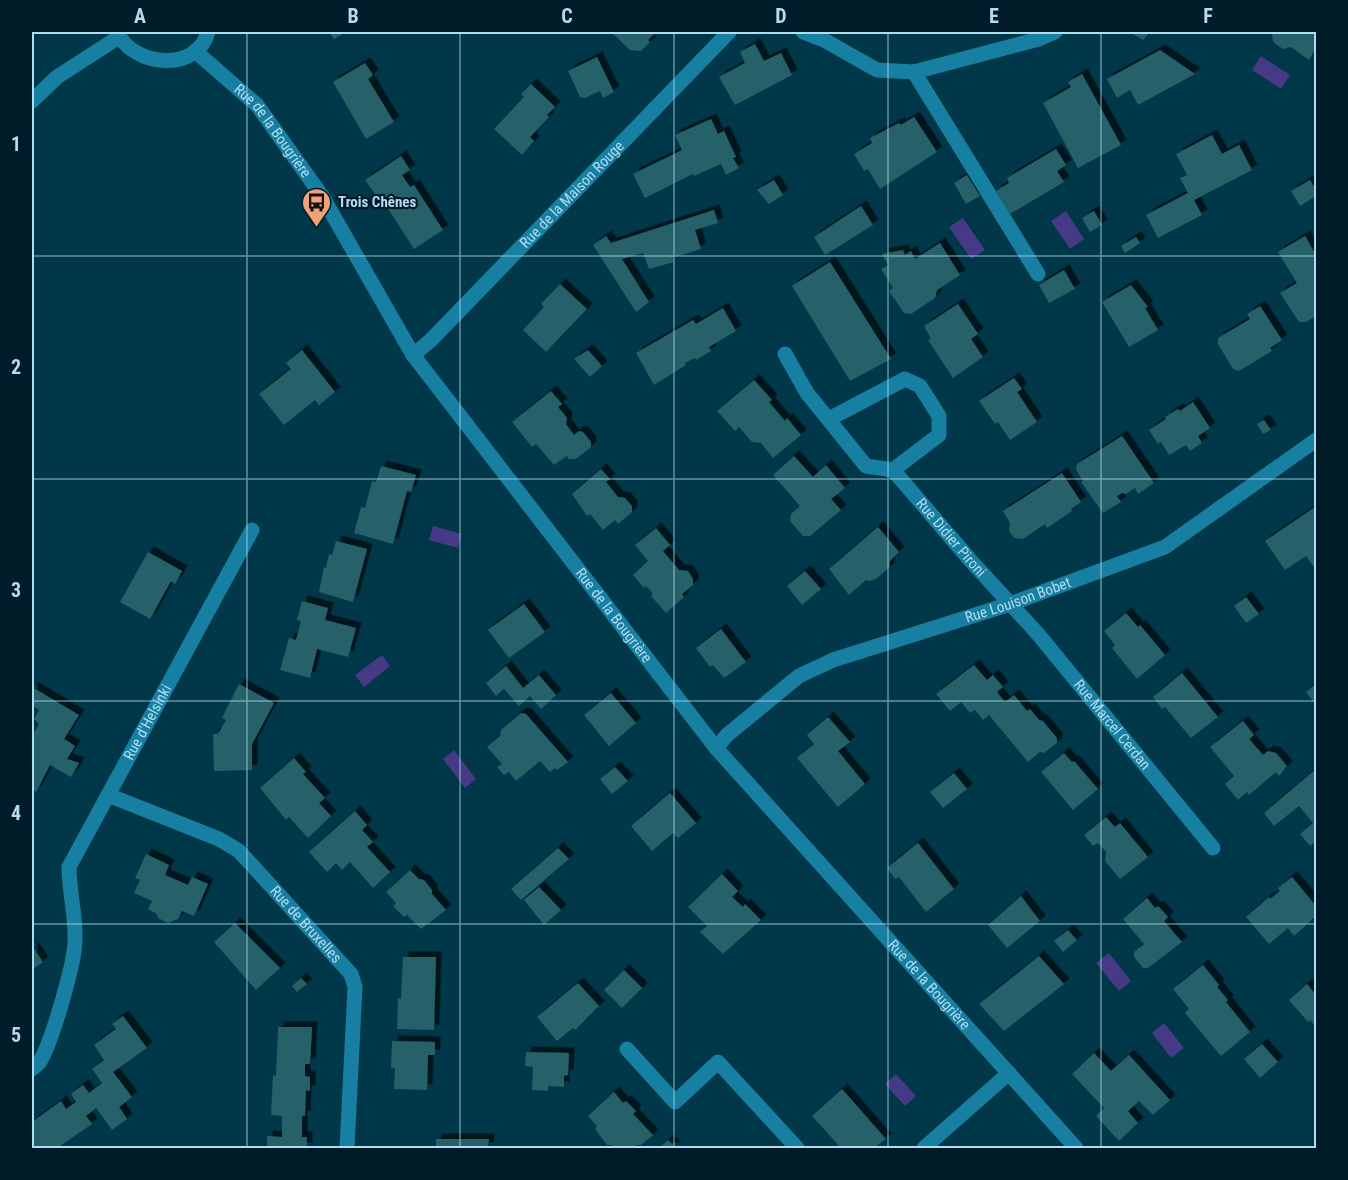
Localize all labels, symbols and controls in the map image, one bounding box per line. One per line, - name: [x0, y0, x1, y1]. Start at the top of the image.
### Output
- text: A: [134, 4, 146, 28]
- text: B: [347, 4, 359, 28]
- text: C: [561, 4, 573, 28]
- text: D: [775, 4, 787, 28]
- text: E: [989, 4, 999, 28]
- text: F: [1203, 4, 1213, 28]
- street label: Rue de la Bougrière: [230, 80, 315, 181]
- text: 1: [11, 132, 21, 156]
- street label: Rue de la Maison Rouge: [516, 137, 628, 252]
- bus stop icon: Trois Chênes: [301, 186, 333, 228]
- place label: Trois Chênes: [338, 193, 417, 211]
- text: 2: [11, 355, 21, 379]
- street label: Rue Didier Pironi: [912, 494, 990, 581]
- street label: Rue de la Bougrière: [572, 564, 656, 666]
- street label: Rue Louison Bobet: [963, 573, 1073, 627]
- text: 3: [11, 578, 21, 602]
- street label: Rue Marcel Cerdan: [1070, 676, 1154, 774]
- street label: Rue d'Helsinki: [120, 681, 175, 763]
- text: 4: [11, 801, 21, 825]
- street label: Rue de Bruxelles: [266, 882, 346, 967]
- street label: Rue de la Bougrière: [884, 936, 974, 1033]
- text: 5: [11, 1023, 21, 1047]

